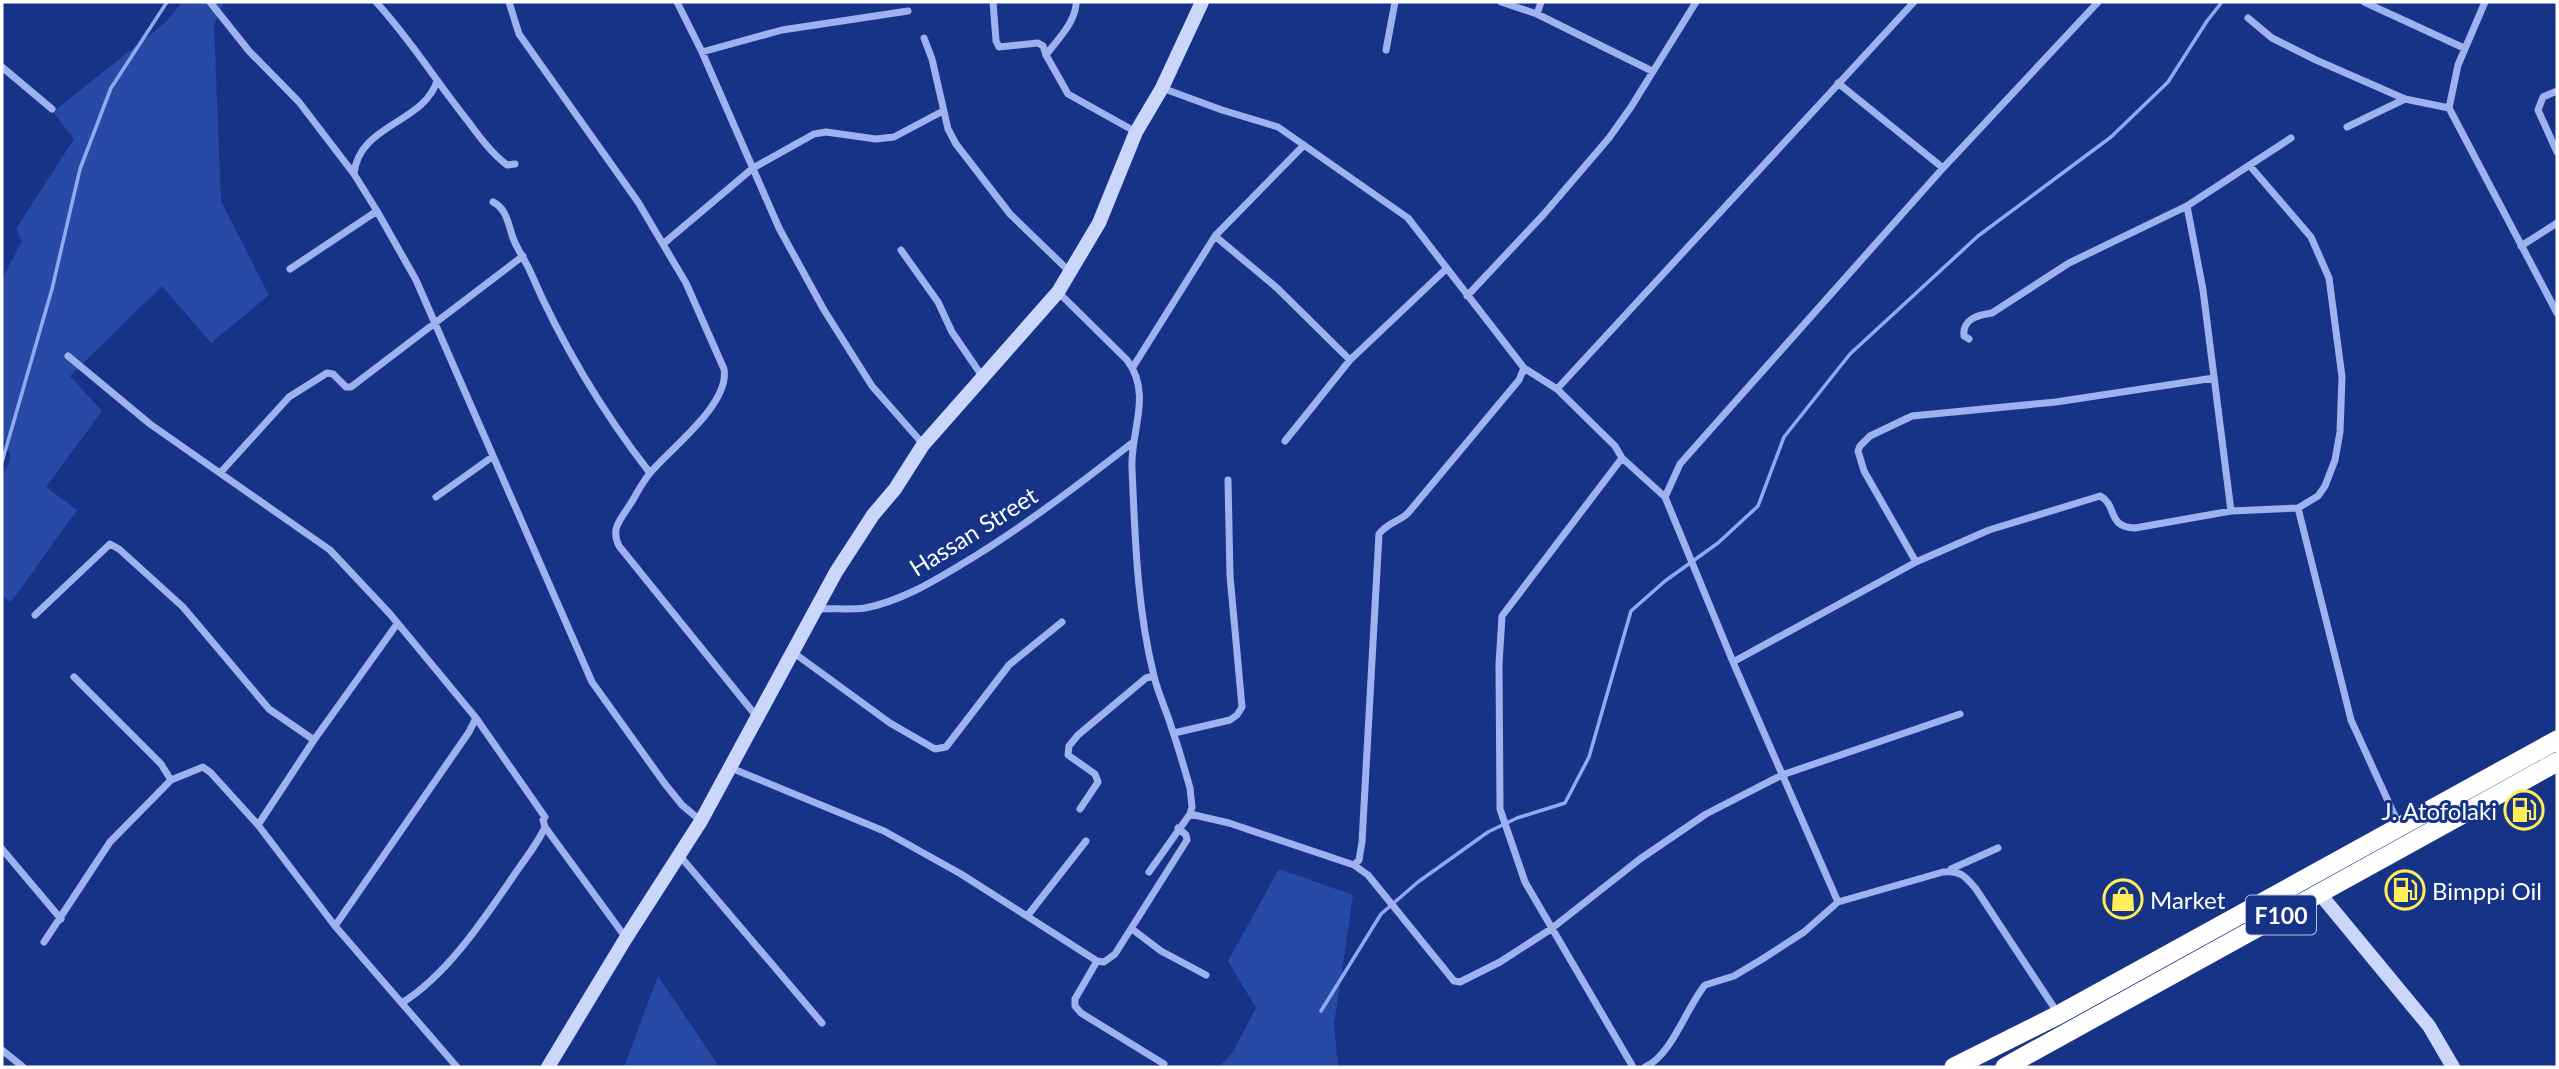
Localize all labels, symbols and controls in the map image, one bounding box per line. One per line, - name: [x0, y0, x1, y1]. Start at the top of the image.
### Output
- street label: Hassan Street: [904, 480, 1043, 582]
- fuel station icon: J. Atofolaki: [2503, 789, 2545, 831]
- place label: J. Atofolaki: [2381, 796, 2497, 825]
- fuel station icon: Bimppi Oil: [2384, 869, 2426, 911]
- place label: Bimppi Oil: [2432, 876, 2542, 905]
- shop icon: Market: [2102, 878, 2144, 920]
- place label: Market: [2150, 885, 2226, 914]
- road number: F100: [2246, 896, 2316, 934]

